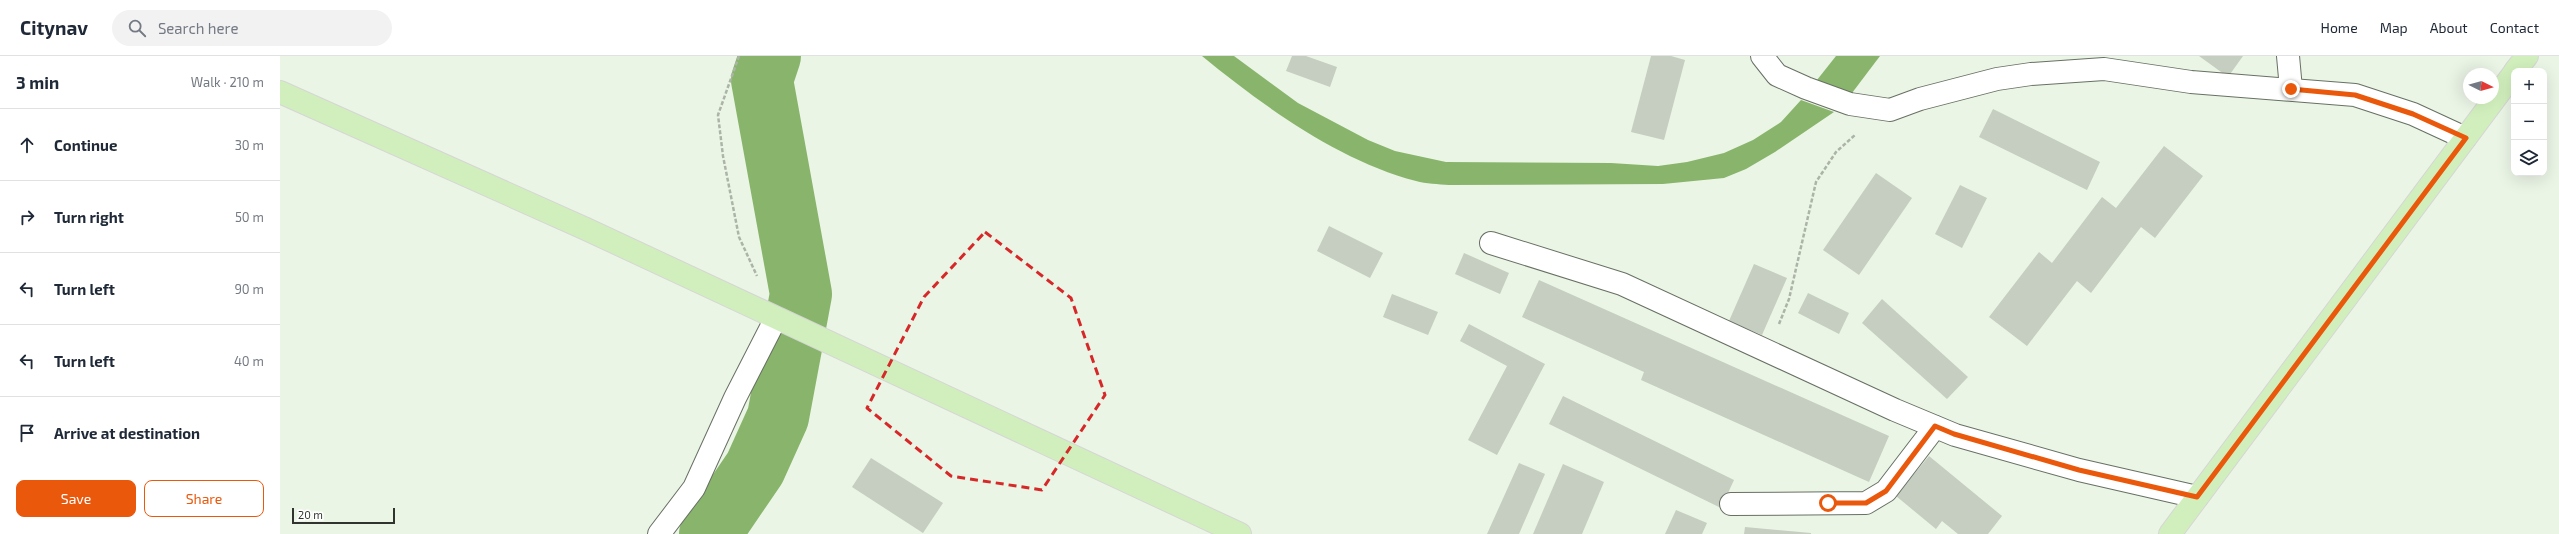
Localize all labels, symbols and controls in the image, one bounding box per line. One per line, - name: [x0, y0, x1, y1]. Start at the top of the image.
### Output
- search box: [112, 10, 392, 46]
- text: Citynav: [20, 16, 88, 39]
- icon: search: [126, 17, 148, 39]
- text: Search here: [158, 19, 238, 37]
- text: Home: [2321, 19, 2358, 36]
- text: Map: [2380, 19, 2408, 36]
- text: About: [2430, 19, 2468, 36]
- text: Contact: [2490, 19, 2539, 36]
- north arrow: [2463, 68, 2499, 104]
- map controls: [2511, 68, 2547, 176]
- button: +: [2511, 68, 2547, 104]
- text: 3 min: [16, 72, 59, 92]
- text: Walk · 210 m: [191, 74, 264, 90]
- route end: [2282, 80, 2300, 98]
- button: −: [2511, 104, 2547, 140]
- icon: ahead: [16, 134, 38, 156]
- text: Continue: [54, 136, 117, 154]
- text: 30 m: [235, 137, 264, 153]
- button: layers: [2511, 140, 2547, 176]
- icon: right: [16, 206, 38, 228]
- text: Turn right: [54, 208, 124, 226]
- text: 50 m: [235, 209, 264, 225]
- icon: left: [16, 278, 38, 300]
- text: Turn left: [54, 280, 115, 298]
- text: 90 m: [234, 281, 264, 297]
- icon: left: [16, 350, 38, 372]
- text: Turn left: [54, 352, 115, 370]
- text: 40 m: [234, 353, 264, 369]
- icon: arrive: [16, 422, 38, 444]
- text: Arrive at destination: [54, 424, 200, 442]
- button: Save: [16, 480, 136, 517]
- button: Share: [144, 480, 264, 517]
- route start: [1819, 494, 1837, 512]
- scale bar: [292, 506, 395, 525]
- text: 20 m: [298, 508, 323, 521]

